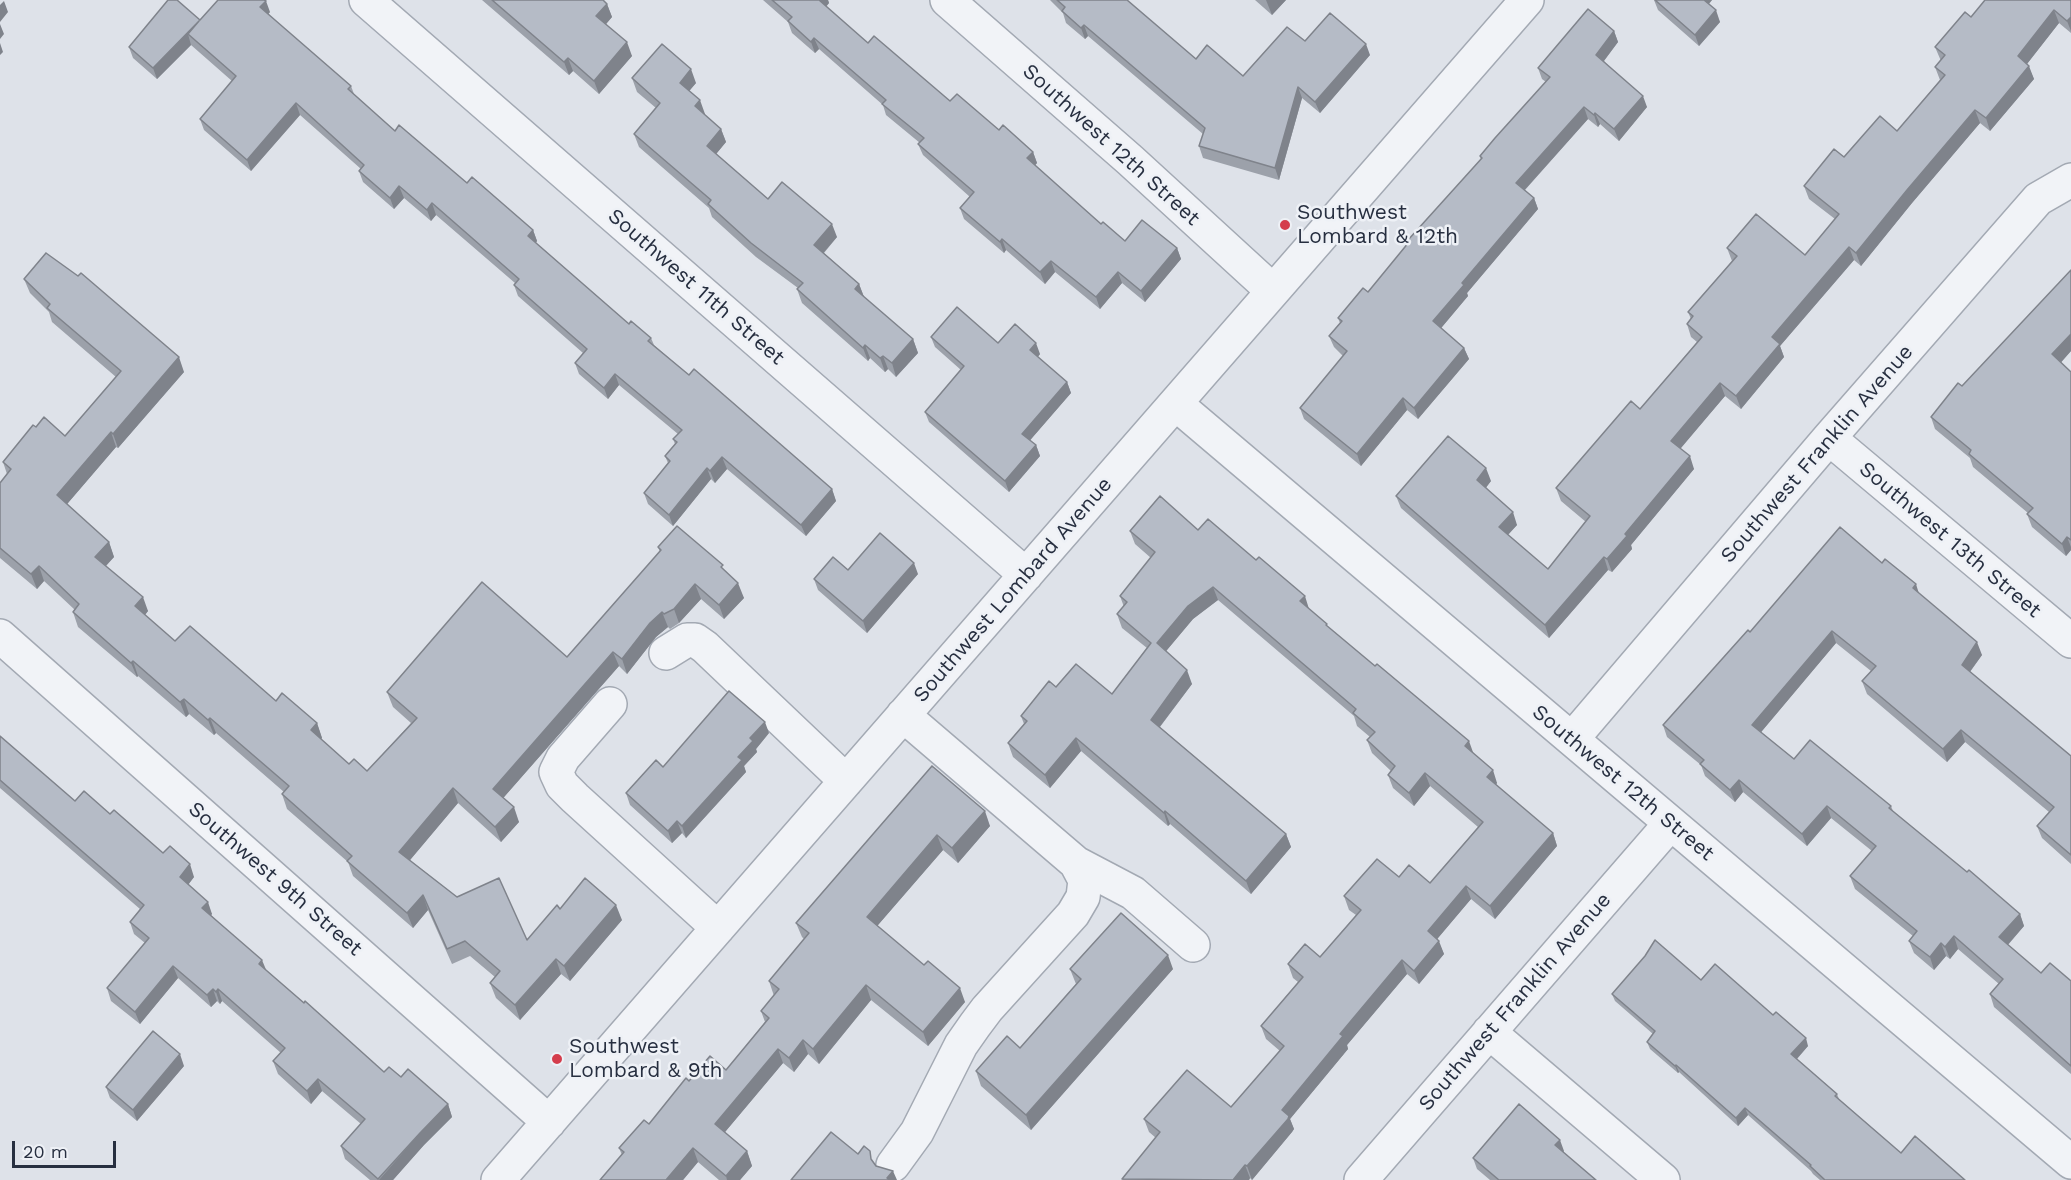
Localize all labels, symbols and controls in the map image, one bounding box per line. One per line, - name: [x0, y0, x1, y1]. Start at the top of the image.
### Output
- street label: Southwest 12th Street: [1017, 59, 1205, 231]
- place label: Southwest Lombard & 12th: [1297, 200, 1458, 250]
- street label: Southwest 11th Street: [603, 204, 789, 370]
- marker: Southwest Lombard & 12th: [1278, 218, 1292, 232]
- street label: Southwest Franklin Avenue: [1715, 340, 1919, 568]
- street label: Southwest 13th Street: [1854, 457, 2046, 623]
- street label: Southwest Lombard Avenue: [908, 472, 1118, 708]
- street label: Southwest 12th Street: [1527, 700, 1719, 866]
- street label: Southwest 9th Street: [183, 797, 367, 961]
- street label: Southwest Franklin Avenue: [1413, 888, 1617, 1116]
- place label: Southwest Lombard & 9th: [569, 1034, 722, 1084]
- marker: Southwest Lombard & 9th: [550, 1052, 564, 1066]
- scale bar: [15, 1129, 118, 1167]
- text: 20 m: [23, 1141, 68, 1162]

